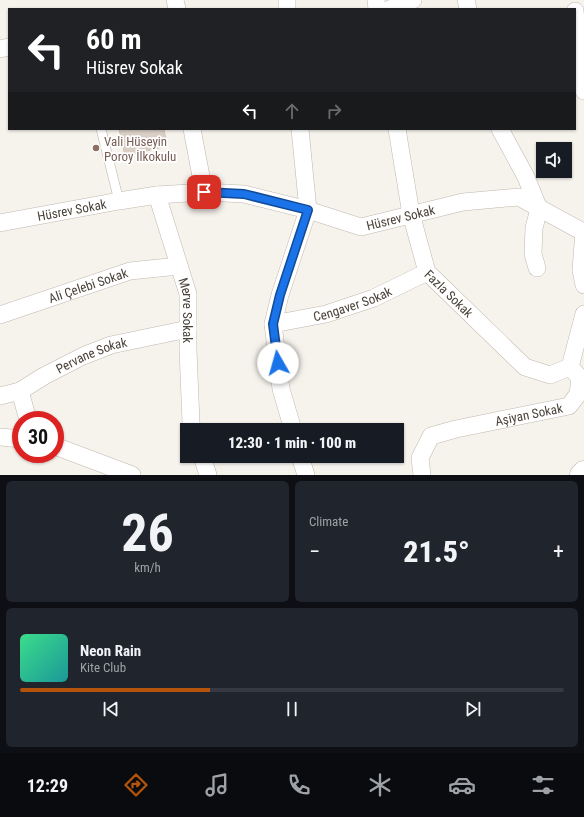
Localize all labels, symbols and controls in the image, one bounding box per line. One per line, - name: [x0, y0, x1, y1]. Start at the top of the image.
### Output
- text: 60 m: [86, 23, 142, 56]
- icon: left: [20, 24, 72, 76]
- text: Hüsrev Sokak: [86, 57, 183, 78]
- icon: left: [239, 100, 261, 122]
- icon: ahead: [281, 100, 303, 122]
- icon: right: [323, 100, 345, 122]
- place label: Vali Hüseyin Poroy İlkokulu: [104, 134, 176, 164]
- map controls: [536, 142, 572, 178]
- button: sound: [536, 142, 572, 178]
- marker: Vali Hüseyin Poroy İlkokulu: [91, 143, 101, 153]
- pin: [187, 175, 221, 209]
- icon: arrive: [193, 181, 215, 203]
- street label: Hüsrev Sokak: [36, 196, 108, 223]
- street label: Hüsrev Sokak: [365, 202, 436, 233]
- street label: Ali Çelebi Sokak: [47, 265, 130, 306]
- street label: Fazla Sokak: [422, 267, 476, 320]
- street label: Merve Sokak: [176, 276, 196, 343]
- street label: Cengaver Sokak: [312, 283, 394, 324]
- street label: Pervane Sokak: [53, 334, 128, 376]
- position arrow: [257, 342, 299, 384]
- street label: Aşiyan Sokak: [494, 400, 564, 428]
- speed limit sign: 30: [12, 411, 64, 463]
- text: 12:30 · 1 min · 100 m: [228, 434, 356, 452]
- text: 26: [121, 503, 174, 564]
- text: Climate: [309, 514, 348, 529]
- text: 21.5°: [403, 534, 470, 569]
- text: −: [309, 539, 320, 564]
- text: +: [553, 539, 564, 564]
- text: km/h: [134, 560, 161, 575]
- text: Neon Rain: [80, 642, 141, 660]
- text: Kite Club: [80, 660, 126, 675]
- icon: previous: [100, 698, 122, 720]
- icon: pause: [281, 698, 303, 720]
- icon: next: [462, 698, 484, 720]
- icon: directions: [122, 771, 150, 799]
- icon: music: [203, 771, 231, 799]
- icon: phone: [285, 771, 313, 799]
- icon: climate: [366, 771, 394, 799]
- icon: car: [448, 771, 476, 799]
- icon: filters: [529, 771, 557, 799]
- text: 12:29: [27, 775, 68, 796]

